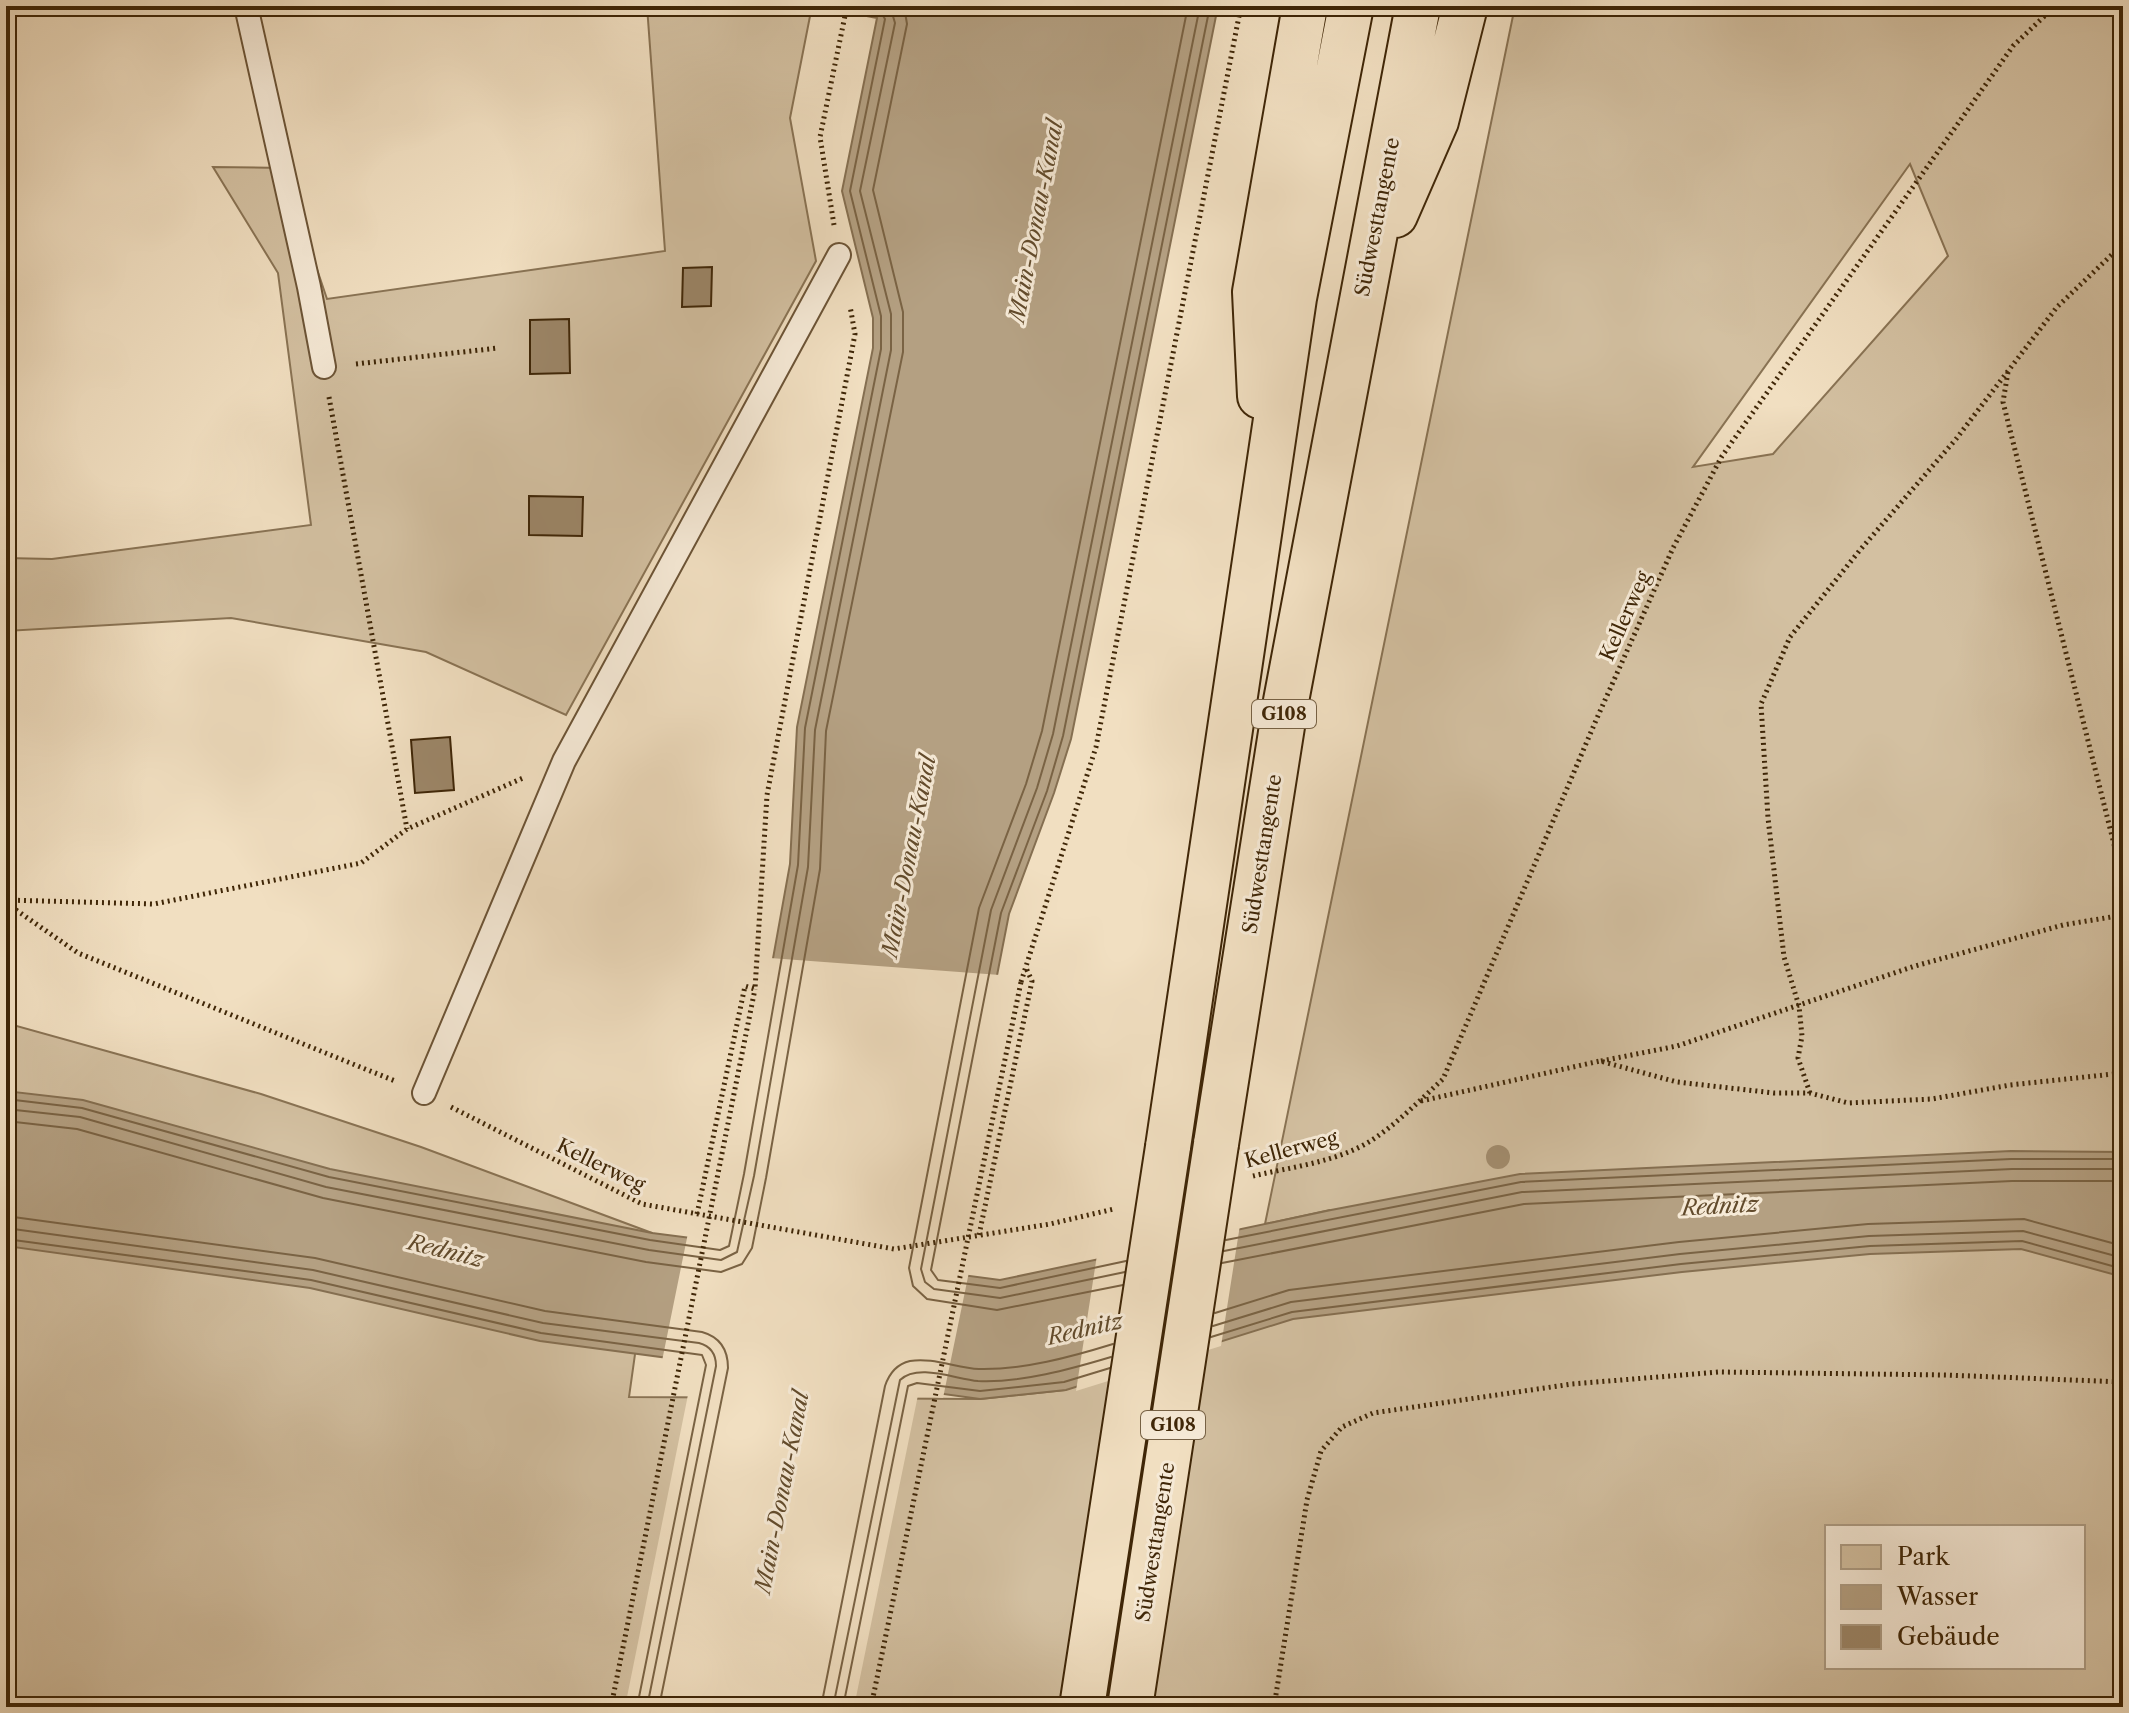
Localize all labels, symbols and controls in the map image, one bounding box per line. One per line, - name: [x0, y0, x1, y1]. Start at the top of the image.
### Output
- water label: Main-Donau-Kanal: [1003, 115, 1069, 327]
- street label: Südwesttangente: [1350, 135, 1404, 299]
- street label: Kellerweg: [1595, 567, 1656, 665]
- road number: G108: [1252, 700, 1316, 728]
- water label: Main-Donau-Kanal: [876, 750, 942, 962]
- street label: Südwesttangente: [1238, 772, 1286, 936]
- street label: Kellerweg: [1242, 1125, 1341, 1173]
- street label: Kellerweg: [553, 1133, 650, 1197]
- water label: Rednitz: [1679, 1190, 1760, 1222]
- water label: Rednitz: [403, 1228, 488, 1274]
- water label: Rednitz: [1043, 1307, 1127, 1351]
- water label: Main-Donau-Kanal: [749, 1386, 815, 1598]
- road number: G108: [1141, 1411, 1205, 1439]
- street label: Südwesttangente: [1131, 1460, 1179, 1624]
- legend: [1825, 1525, 2085, 1669]
- text: Park: [1897, 1542, 1950, 1571]
- text: Wasser: [1896, 1582, 1978, 1611]
- text: Gebäude: [1897, 1622, 2000, 1651]

